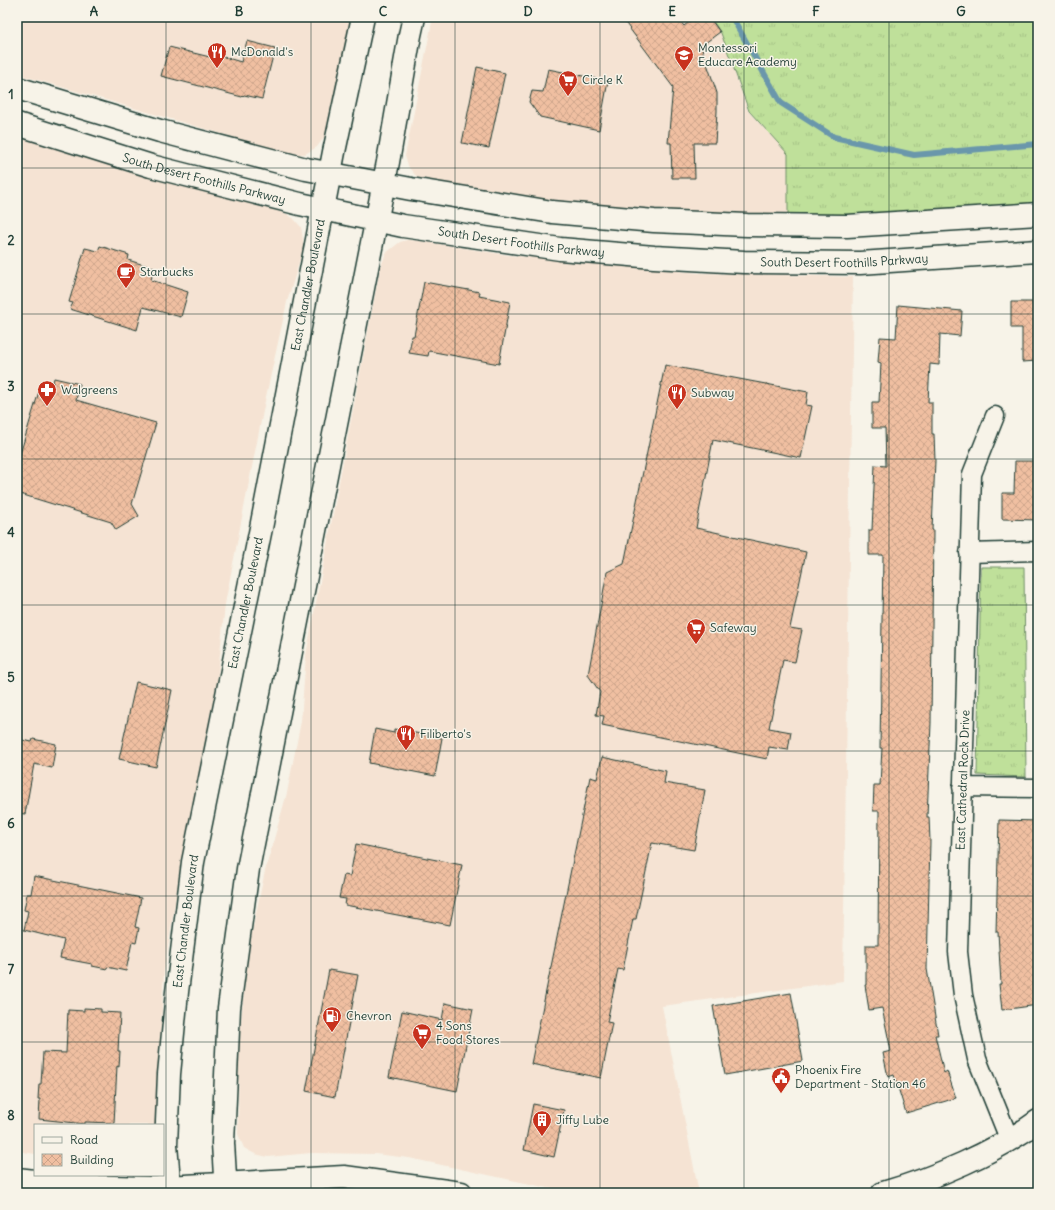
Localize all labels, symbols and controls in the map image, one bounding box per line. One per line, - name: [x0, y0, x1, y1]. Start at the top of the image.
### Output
- text: A: [90, 3, 99, 20]
- text: B: [235, 3, 244, 20]
- text: C: [379, 3, 388, 20]
- text: D: [523, 3, 533, 20]
- text: E: [668, 3, 676, 20]
- text: F: [812, 3, 820, 20]
- text: G: [956, 3, 966, 20]
- place label: Montessori Educare Academy: [698, 40, 797, 69]
- restaurant icon: McDonald's: [206, 41, 228, 69]
- place label: McDonald's: [231, 44, 293, 59]
- school or university icon: Montessori Educare Academy: [673, 44, 695, 72]
- supermarket icon: Circle K: [557, 69, 579, 97]
- place label: Circle K: [582, 72, 623, 87]
- text: 1: [8, 86, 14, 103]
- street label: South Desert Foothills Parkway: [121, 150, 287, 207]
- street label: East Chandler Boulevard: [288, 218, 328, 352]
- street label: South Desert Foothills Parkway: [437, 223, 605, 260]
- text: 2: [7, 232, 15, 249]
- street label: South Desert Foothills Parkway: [760, 250, 929, 270]
- cafe icon: Starbucks: [115, 261, 137, 289]
- place label: Starbucks: [140, 264, 194, 279]
- text: 3: [7, 378, 15, 395]
- pharmacy icon: Walgreens: [36, 379, 58, 407]
- place label: Walgreens: [61, 382, 118, 397]
- restaurant icon: Subway: [666, 382, 688, 410]
- place label: Subway: [691, 385, 734, 400]
- text: 4: [7, 524, 15, 541]
- street label: East Chandler Boulevard: [225, 536, 266, 670]
- supermarket icon: Safeway: [685, 617, 707, 645]
- place label: Safeway: [710, 620, 757, 635]
- text: 5: [7, 669, 15, 686]
- street label: East Cathedral Rock Drive: [953, 710, 972, 850]
- restaurant icon: Filiberto's: [395, 723, 417, 751]
- place label: Filiberto's: [420, 726, 471, 741]
- text: 6: [7, 815, 15, 832]
- street label: East Chandler Boulevard: [170, 853, 201, 989]
- text: 7: [8, 961, 15, 978]
- fuel station icon: Chevron: [321, 1005, 343, 1033]
- place label: Chevron: [346, 1008, 392, 1023]
- place label: 4 Sons Food Stores: [436, 1018, 499, 1047]
- supermarket icon: 4 Sons Food Stores: [411, 1022, 433, 1050]
- place label: Phoenix Fire Department - Station 46: [795, 1062, 926, 1091]
- public building icon: Phoenix Fire Department - Station 46: [770, 1066, 792, 1094]
- text: 8: [7, 1107, 15, 1124]
- building icon: Jiffy Lube: [531, 1109, 553, 1137]
- place label: Jiffy Lube: [556, 1112, 609, 1127]
- legend: [34, 1124, 164, 1176]
- text: Road: [70, 1132, 98, 1147]
- text: Building: [70, 1152, 114, 1167]

